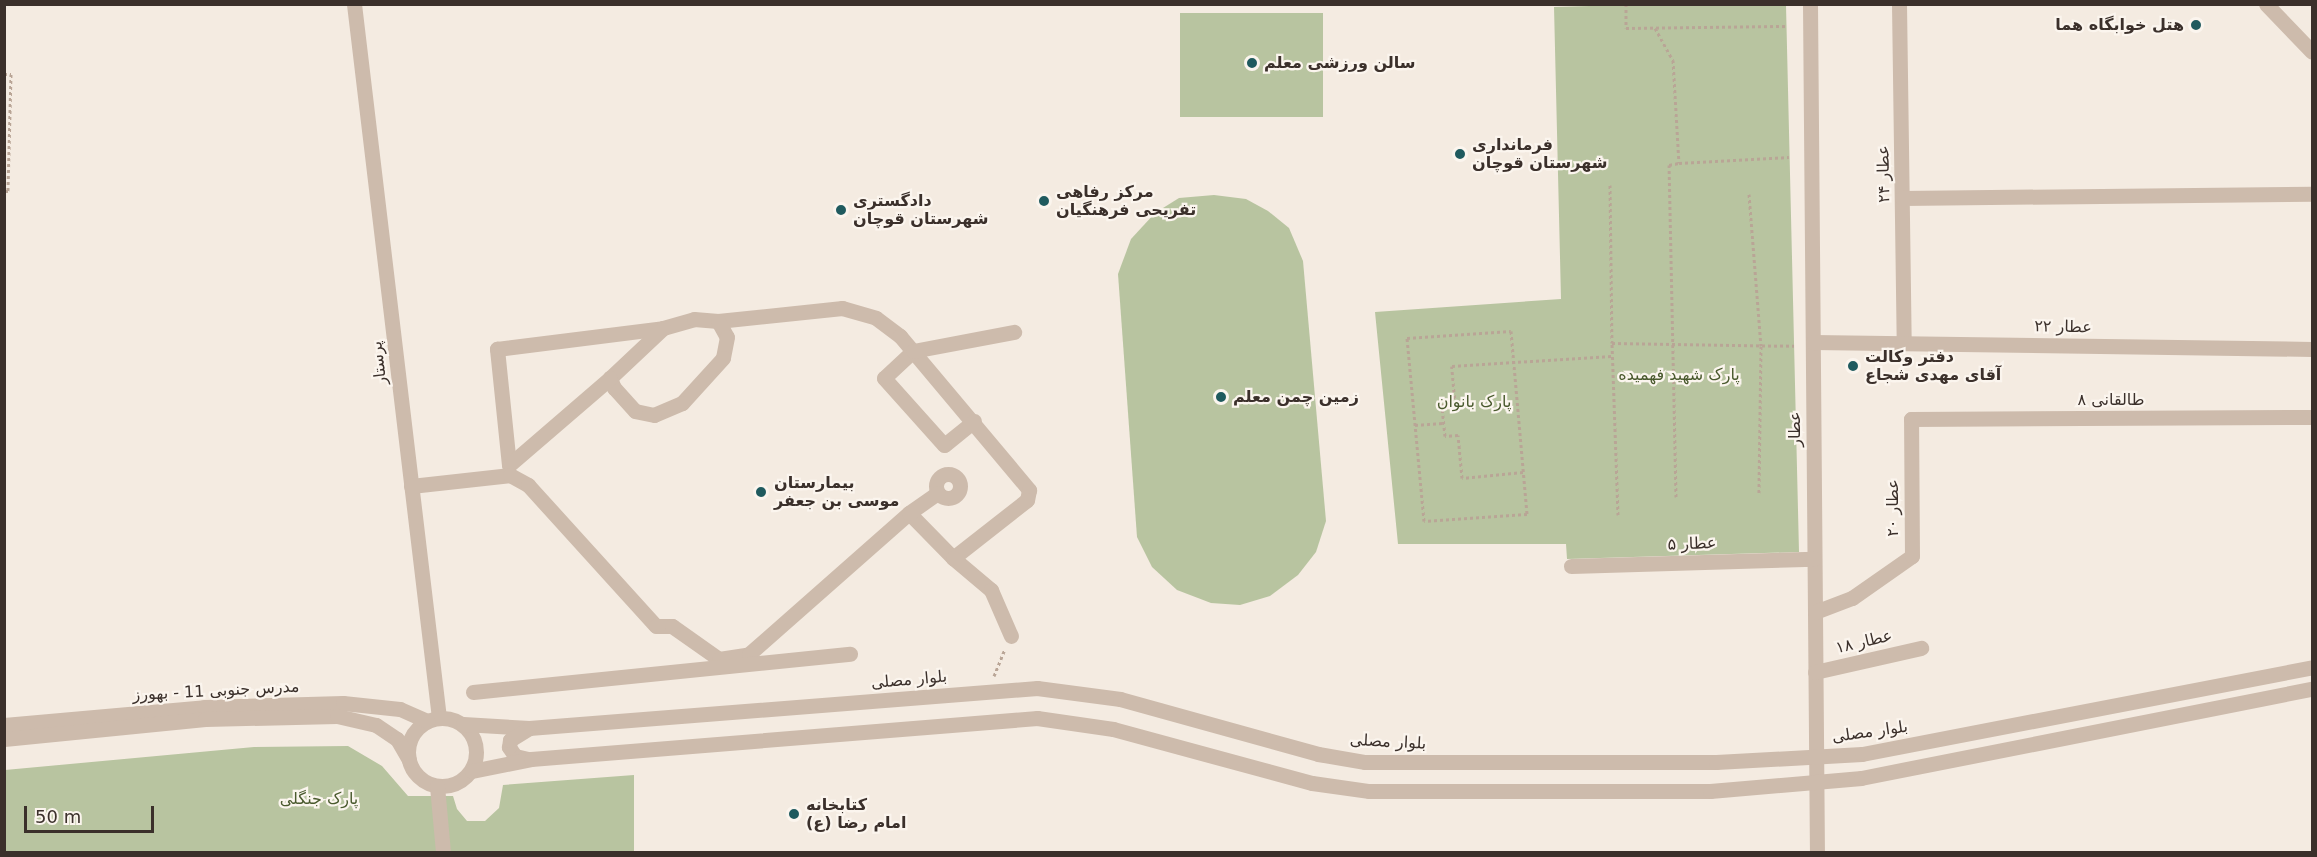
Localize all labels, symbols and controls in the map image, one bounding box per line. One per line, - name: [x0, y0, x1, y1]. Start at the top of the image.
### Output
- place label: هتل خوابگاه هما: [2055, 15, 2184, 35]
- marker: هتل خوابگاه هما: [2189, 18, 2203, 32]
- place label: سالن ورزشی معلم: [1264, 53, 1416, 73]
- marker: سالن ورزشی معلم: [1245, 56, 1259, 70]
- place label: فرمانداری شهرستان قوچان: [1472, 135, 1607, 173]
- street label: عطار ۲۴: [1874, 145, 1894, 203]
- marker: فرمانداری شهرستان قوچان: [1453, 147, 1467, 161]
- place label: مرکز رفاهی تفریحی فرهنگیان: [1056, 182, 1196, 220]
- place label: دادگستری شهرستان قوچان: [853, 191, 988, 229]
- marker: مرکز رفاهی تفریحی فرهنگیان: [1037, 194, 1051, 208]
- marker: دادگستری شهرستان قوچان: [834, 203, 848, 217]
- street label: عطار ۲۲: [2034, 317, 2092, 337]
- street label: پرستار: [367, 340, 391, 386]
- place label: دفتر وکالت آقای مهدی شجاع: [1865, 347, 2001, 385]
- marker: دفتر وکالت آقای مهدی شجاع: [1846, 359, 1860, 373]
- park label: پارک شهید فهمیده: [1618, 365, 1740, 385]
- place label: زمین چمن معلم: [1233, 387, 1359, 407]
- marker: زمین چمن معلم: [1214, 390, 1228, 404]
- street label: طالقانی ۸: [2078, 390, 2144, 410]
- park label: پارک بانوان: [1437, 392, 1511, 412]
- street label: عطار: [1785, 411, 1805, 447]
- place label: بیمارستان موسی بن جعفر: [774, 473, 899, 511]
- street label: عطار ۲۰: [1883, 479, 1903, 537]
- marker: بیمارستان موسی بن جعفر: [752, 483, 770, 501]
- street label: عطار ۵: [1667, 534, 1717, 554]
- street label: عطار ۱۸: [1834, 626, 1894, 658]
- street label: بلوار مصلی: [870, 667, 948, 693]
- street label: مدرس جنوبی 11 - بهورز: [132, 677, 300, 705]
- street label: بلوار مصلی: [1831, 717, 1909, 747]
- street label: بلوار مصلی: [1349, 730, 1427, 754]
- park label: پارک جنگلی: [280, 789, 358, 809]
- scale bar: [27, 794, 158, 832]
- place label: کتابخانه امام رضا (ع): [806, 795, 906, 833]
- text: 50 m: [35, 806, 81, 827]
- marker: کتابخانه امام رضا (ع): [787, 807, 801, 821]

